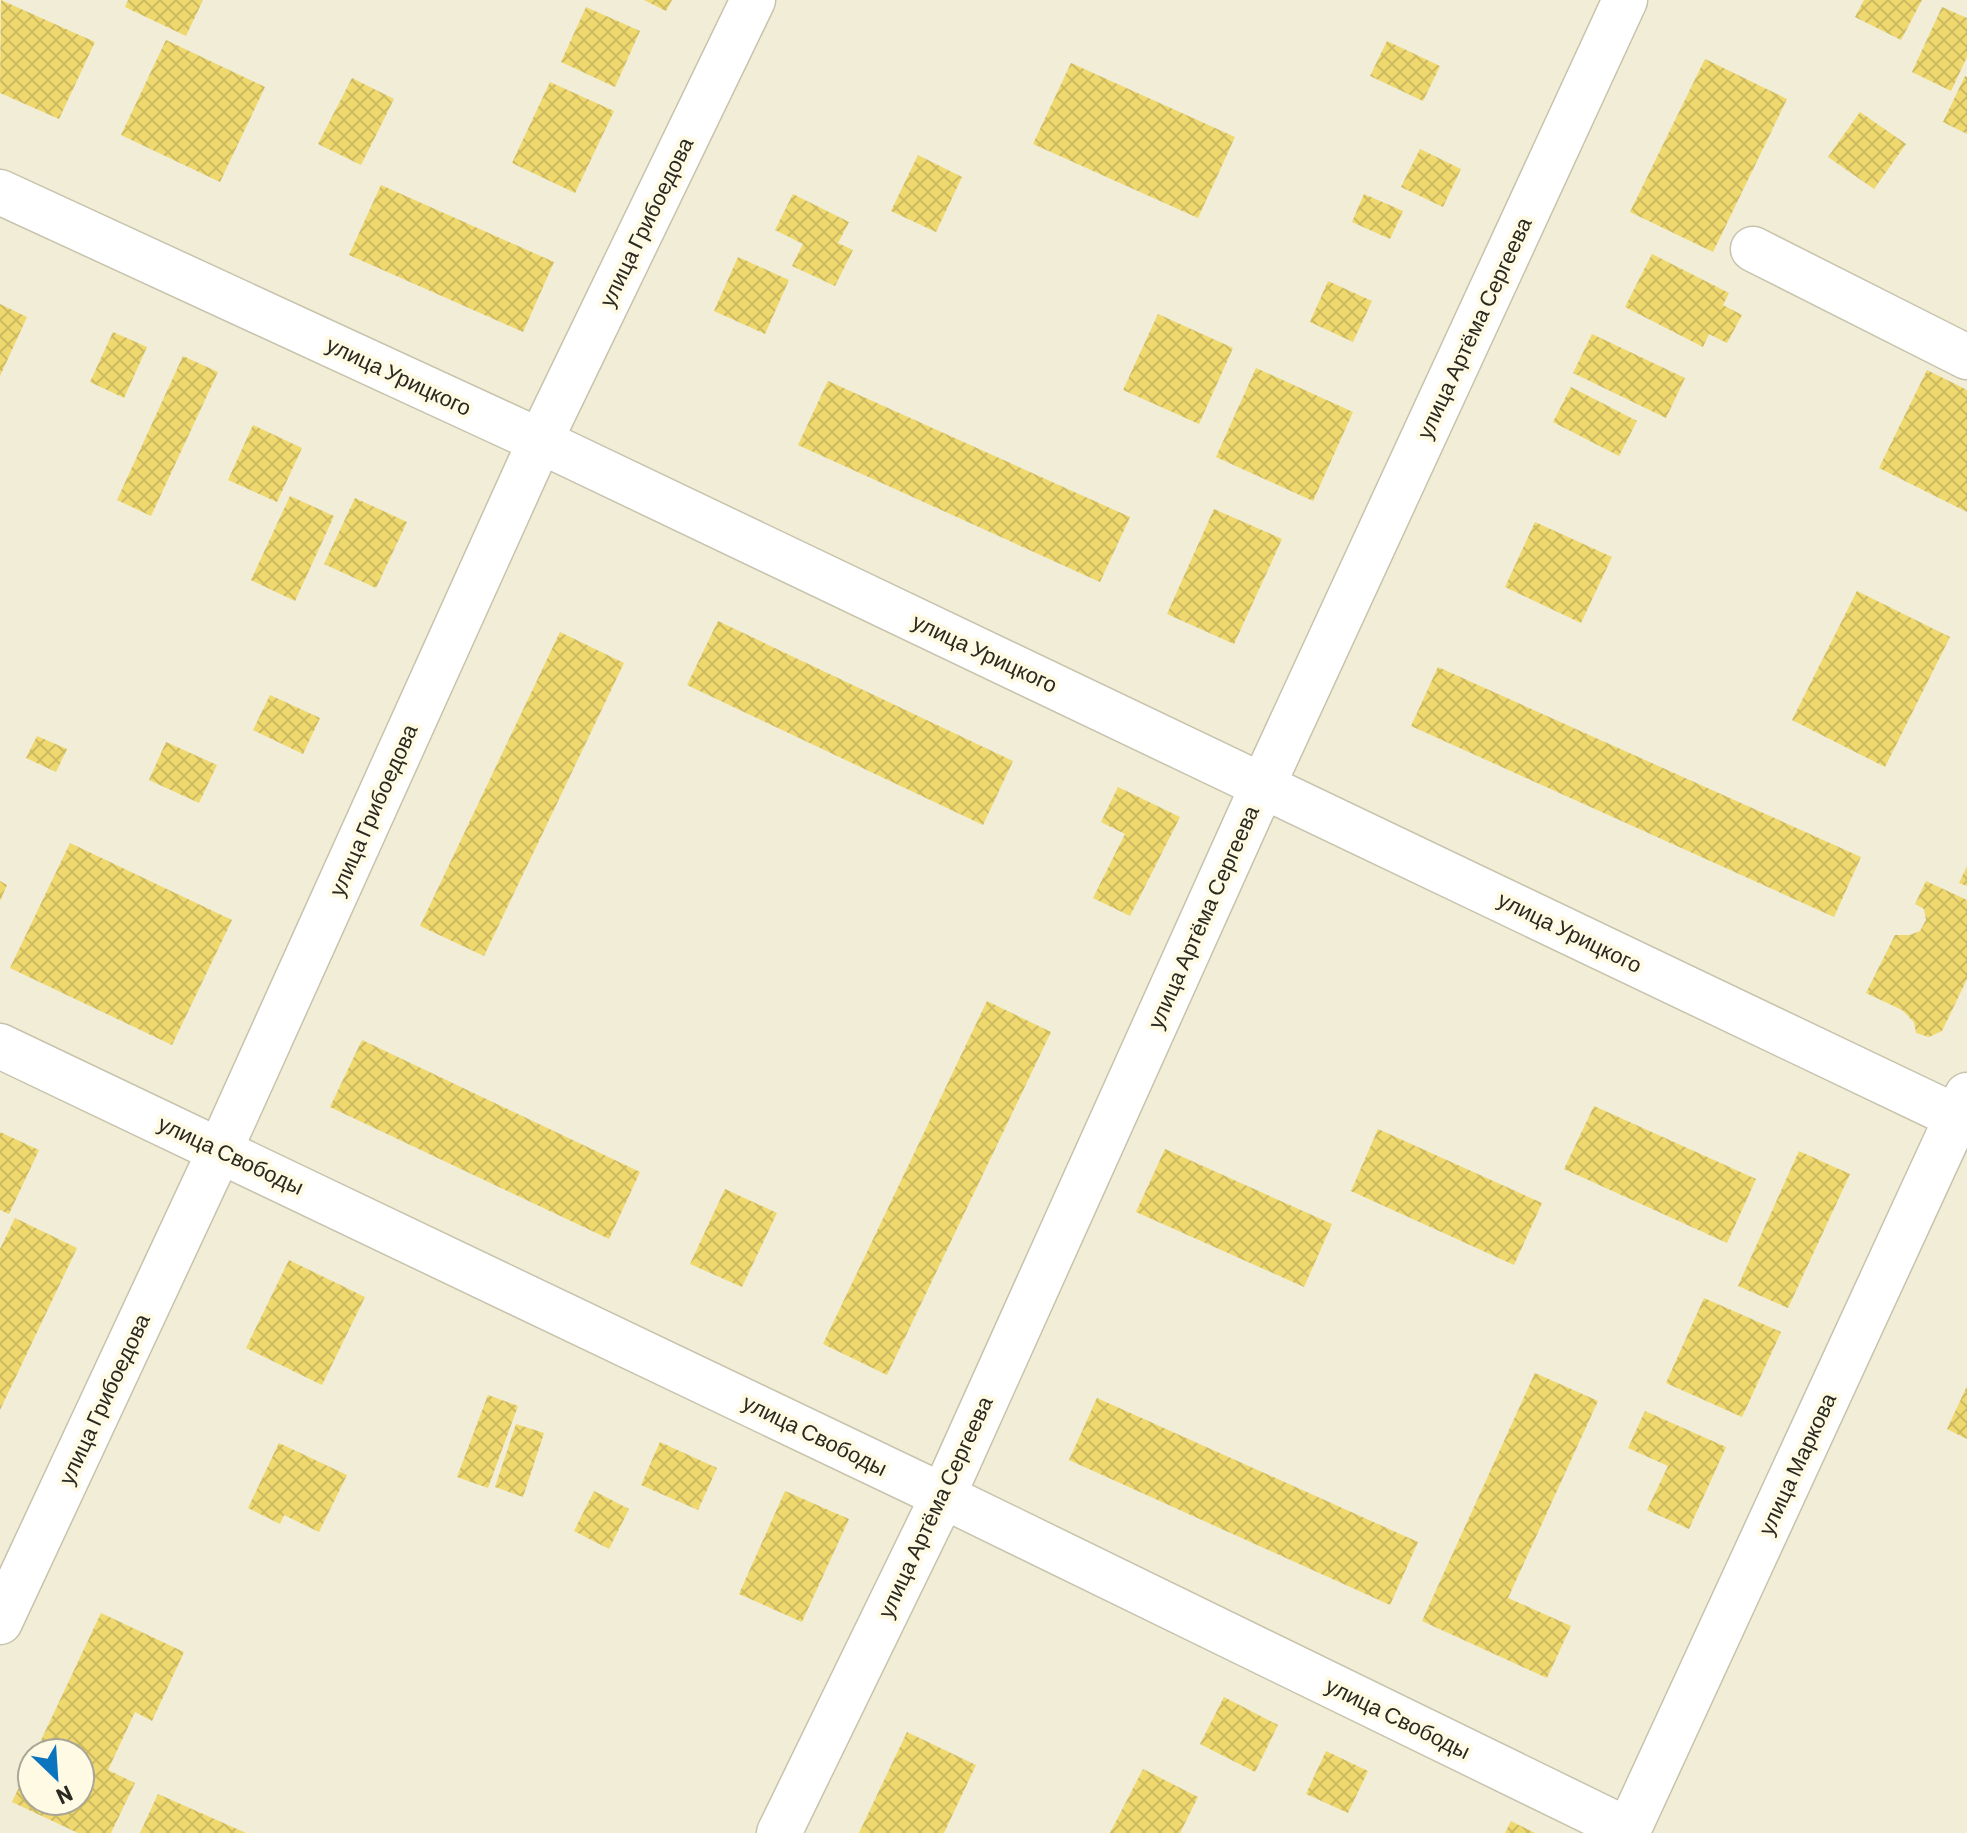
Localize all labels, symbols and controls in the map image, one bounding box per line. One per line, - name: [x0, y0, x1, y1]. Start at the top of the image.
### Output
- street label: улица Грибоедова: [593, 132, 699, 311]
- street label: улица Артёма Сергеева: [1410, 212, 1537, 443]
- street label: улица Урицкого: [322, 330, 476, 421]
- street label: улица Урицкого: [908, 607, 1062, 698]
- street label: улица Грибоедова: [323, 719, 423, 900]
- street label: улица Артёма Сергеева: [1141, 800, 1264, 1033]
- street label: улица Урицкого: [1494, 885, 1647, 978]
- street label: улица Свободы: [154, 1109, 308, 1200]
- street label: улица Грибоедова: [52, 1308, 155, 1489]
- street label: улица Свободы: [739, 1388, 892, 1481]
- street label: улица Маркова: [1752, 1388, 1842, 1539]
- street label: улица Артёма Сергеева: [871, 1391, 998, 1622]
- street label: улица Свободы: [1322, 1671, 1475, 1764]
- north arrow: [16, 1737, 96, 1817]
- text: N: [53, 1781, 77, 1811]

